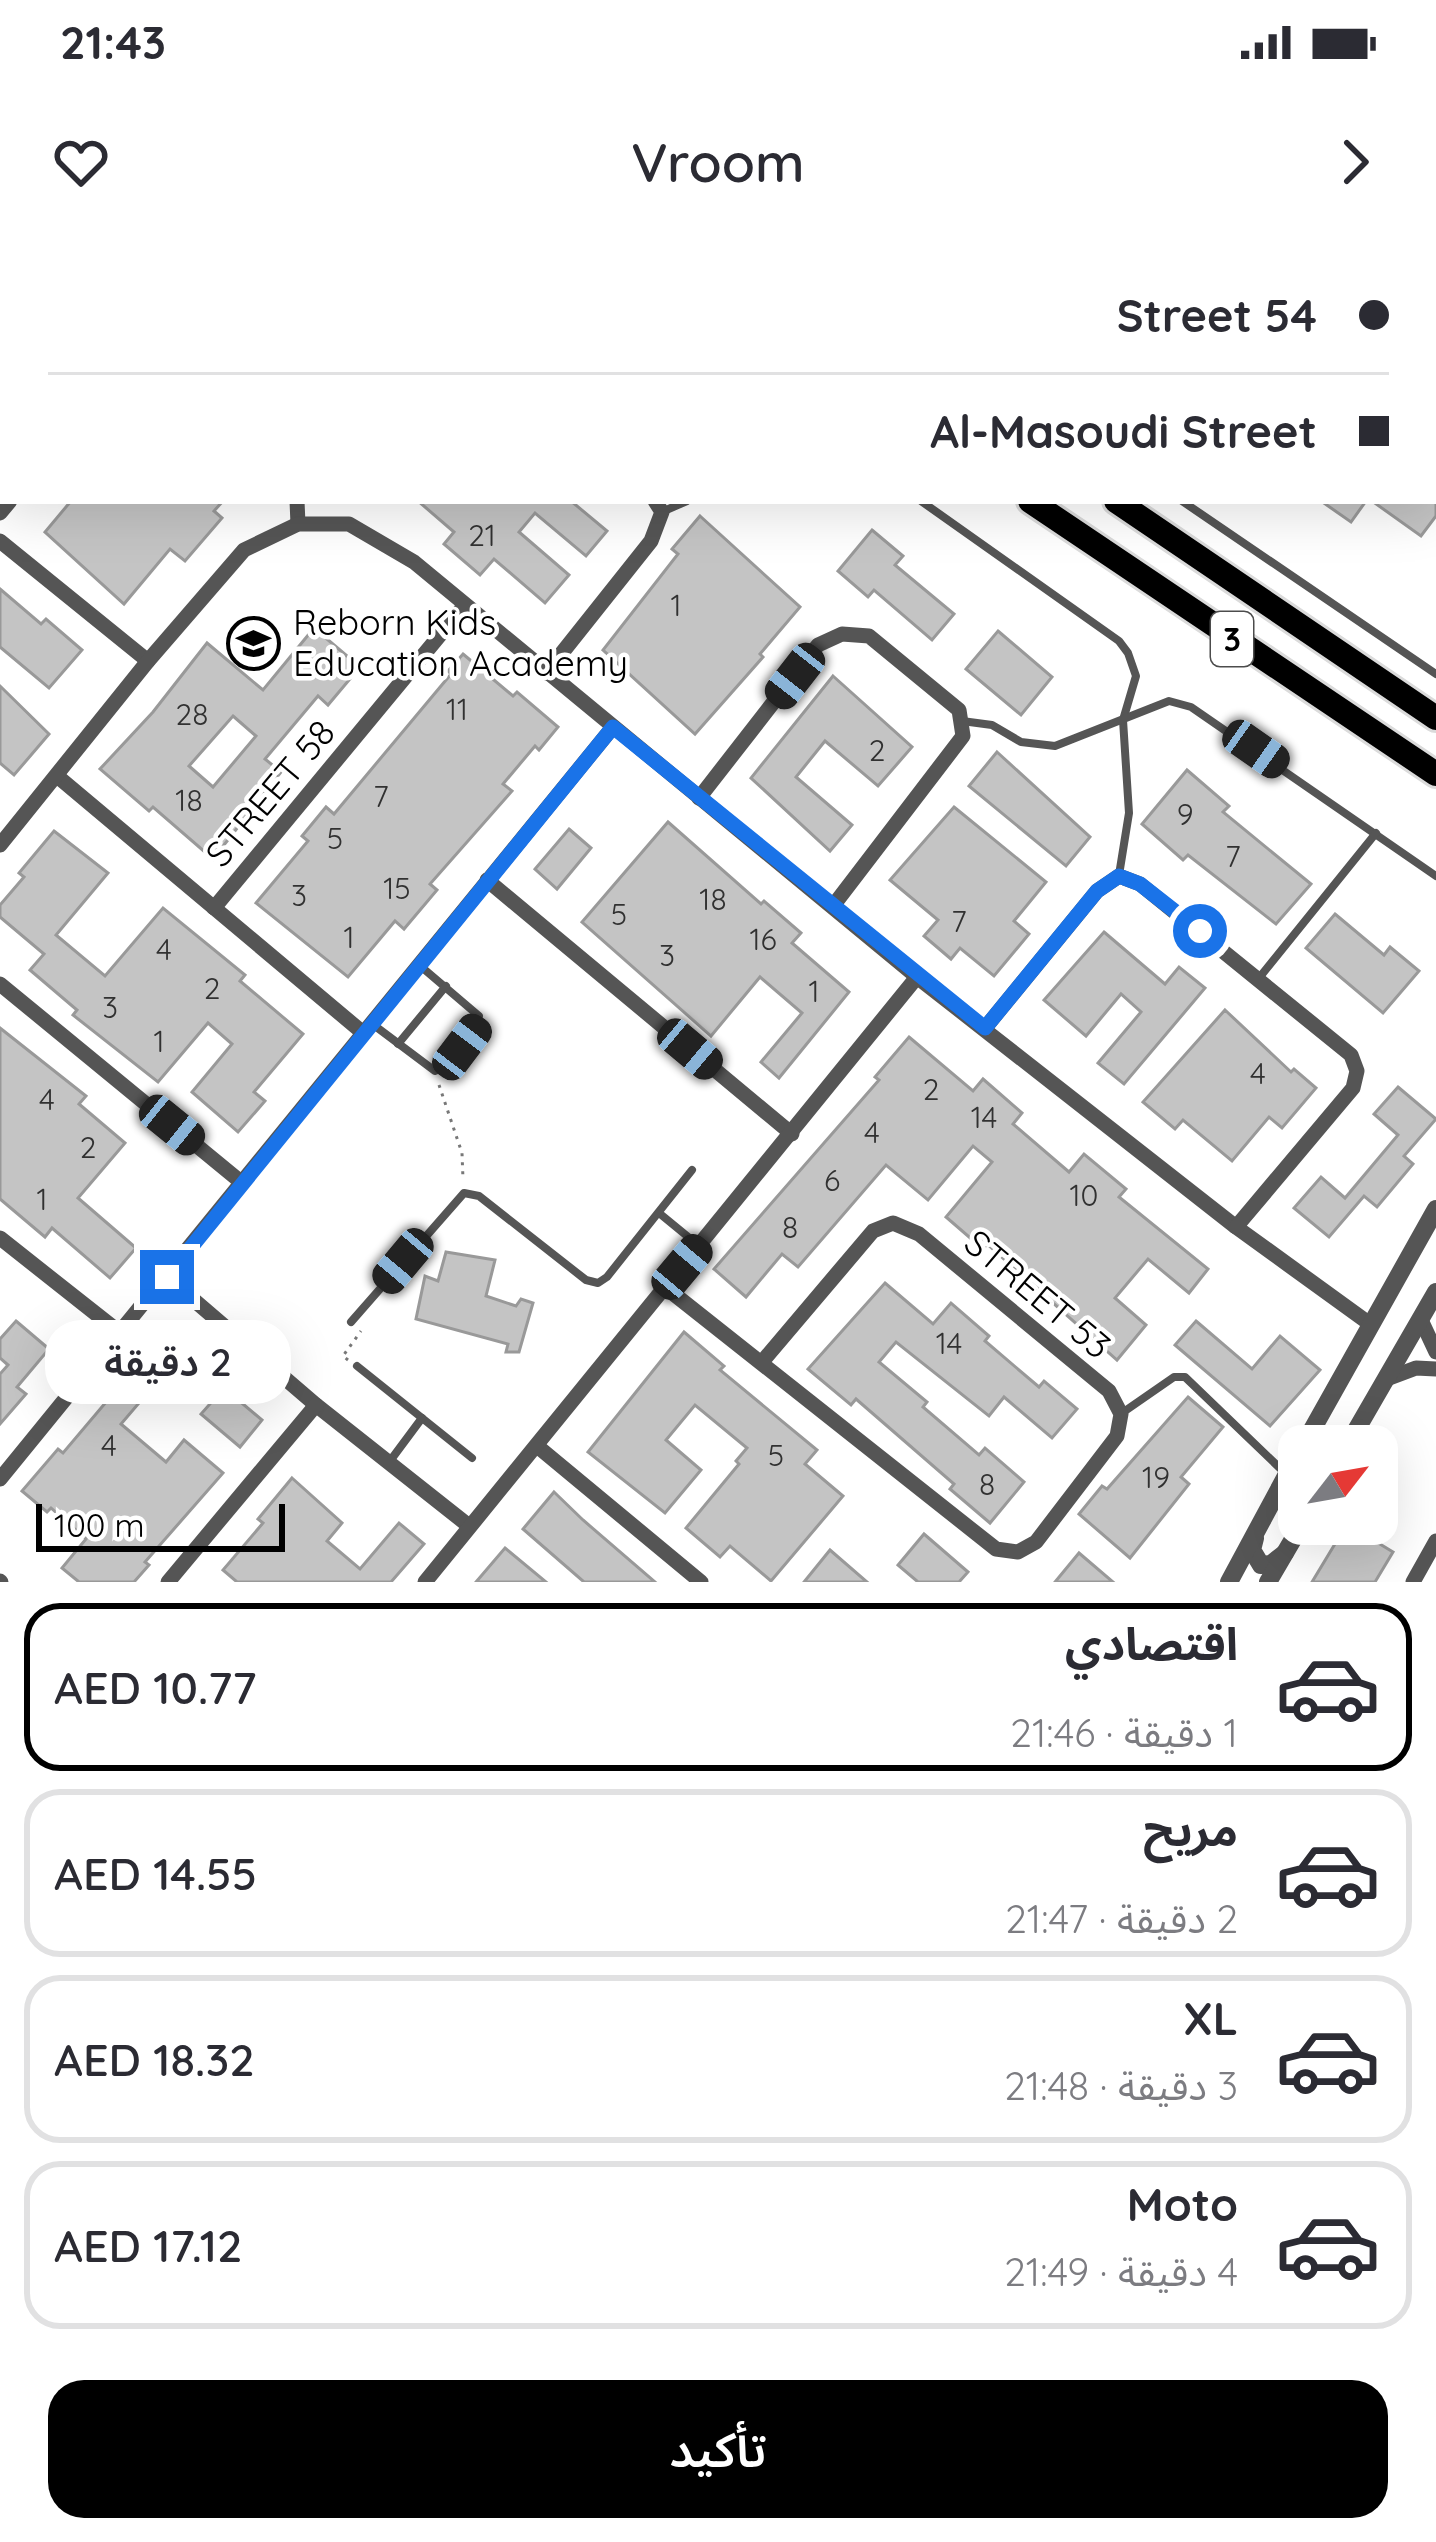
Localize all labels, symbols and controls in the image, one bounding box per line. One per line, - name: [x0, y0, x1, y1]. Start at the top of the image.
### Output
- text: 21:43: [60, 14, 166, 70]
- text: Vroom: [631, 128, 805, 196]
- icon: heart: [48, 129, 114, 195]
- icon: forward: [1322, 129, 1388, 195]
- text: Street 54: [1117, 287, 1317, 343]
- text: Al-Masoudi Street: [930, 403, 1317, 459]
- house number: 21: [468, 516, 496, 554]
- house number: 1: [670, 586, 682, 624]
- place label: Reborn Kids Education Academy: [293, 599, 628, 685]
- road number: 3: [1211, 612, 1253, 666]
- school or university icon: Reborn Kids Education Academy: [226, 615, 282, 671]
- car: [759, 637, 831, 715]
- house number: 11: [446, 690, 468, 728]
- house number: 28: [176, 695, 208, 733]
- street label: STREET 58: [196, 711, 344, 875]
- car: [1216, 714, 1296, 784]
- house number: 2: [869, 731, 885, 769]
- house number: 7: [373, 777, 389, 815]
- house number: 18: [175, 781, 203, 819]
- house number: 9: [1177, 795, 1193, 833]
- house number: 5: [327, 821, 343, 857]
- house number: 7: [1225, 837, 1241, 875]
- house number: 15: [383, 869, 411, 907]
- house number: 3: [291, 876, 307, 914]
- house number: 18: [699, 880, 727, 918]
- house number: 5: [611, 895, 627, 933]
- house number: 7: [951, 902, 967, 940]
- route start: [1173, 904, 1227, 958]
- house number: 1: [343, 918, 355, 956]
- house number: 16: [749, 920, 777, 958]
- house number: 4: [156, 930, 172, 968]
- house number: 3: [659, 936, 675, 974]
- house number: 2: [204, 969, 220, 1007]
- house number: 1: [808, 972, 820, 1010]
- house number: 3: [102, 988, 118, 1026]
- car: [426, 1007, 498, 1087]
- car: [651, 1012, 729, 1086]
- house number: 1: [153, 1022, 165, 1060]
- house number: 4: [1250, 1054, 1266, 1092]
- house number: 2: [923, 1070, 939, 1108]
- house number: 4: [39, 1080, 55, 1118]
- car: [133, 1088, 211, 1162]
- house number: 14: [971, 1098, 997, 1136]
- house number: 4: [864, 1113, 880, 1151]
- house number: 2: [80, 1128, 96, 1166]
- house number: 6: [824, 1161, 840, 1199]
- house number: 10: [1070, 1176, 1098, 1214]
- house number: 1: [36, 1180, 48, 1218]
- house number: 8: [782, 1208, 798, 1246]
- street label: STREET 53: [956, 1219, 1121, 1368]
- car: [366, 1222, 440, 1300]
- car: [645, 1228, 719, 1306]
- route end: [140, 1250, 194, 1304]
- callout: 2 دقيقة: [44, 1319, 290, 1403]
- house number: 14: [936, 1324, 962, 1362]
- text: 2 دقيقة: [104, 1337, 232, 1386]
- north arrow: [1278, 1425, 1398, 1545]
- map controls: [1278, 1425, 1398, 1545]
- house number: 4: [101, 1426, 117, 1464]
- house number: 5: [768, 1436, 784, 1474]
- house number: 19: [1142, 1458, 1170, 1496]
- house number: 8: [979, 1465, 995, 1503]
- scale bar: [36, 1498, 285, 1551]
- text: 100 m: [54, 1504, 145, 1545]
- text: اقتصادي: [1065, 1615, 1238, 1671]
- icon: car: [1274, 1633, 1382, 1741]
- text: AED 10.77: [54, 1659, 256, 1715]
- text: 1 دقيقة · 21:46: [1010, 1708, 1238, 1757]
- text: مريح: [1143, 1801, 1238, 1857]
- icon: car: [1274, 1819, 1382, 1927]
- text: AED 14.55: [54, 1845, 257, 1901]
- text: 2 دقيقة · 21:47: [1005, 1894, 1238, 1943]
- text: XL: [1183, 1990, 1238, 2046]
- icon: car: [1274, 2005, 1382, 2113]
- text: AED 18.32: [54, 2031, 255, 2087]
- text: 3 دقيقة · 21:48: [1004, 2061, 1238, 2110]
- text: Moto: [1127, 2176, 1238, 2232]
- icon: car: [1274, 2191, 1382, 2299]
- text: AED 17.12: [54, 2217, 242, 2273]
- text: 4 دقيقة · 21:49: [1004, 2247, 1238, 2296]
- button: تأكيد: [48, 2380, 1388, 2518]

